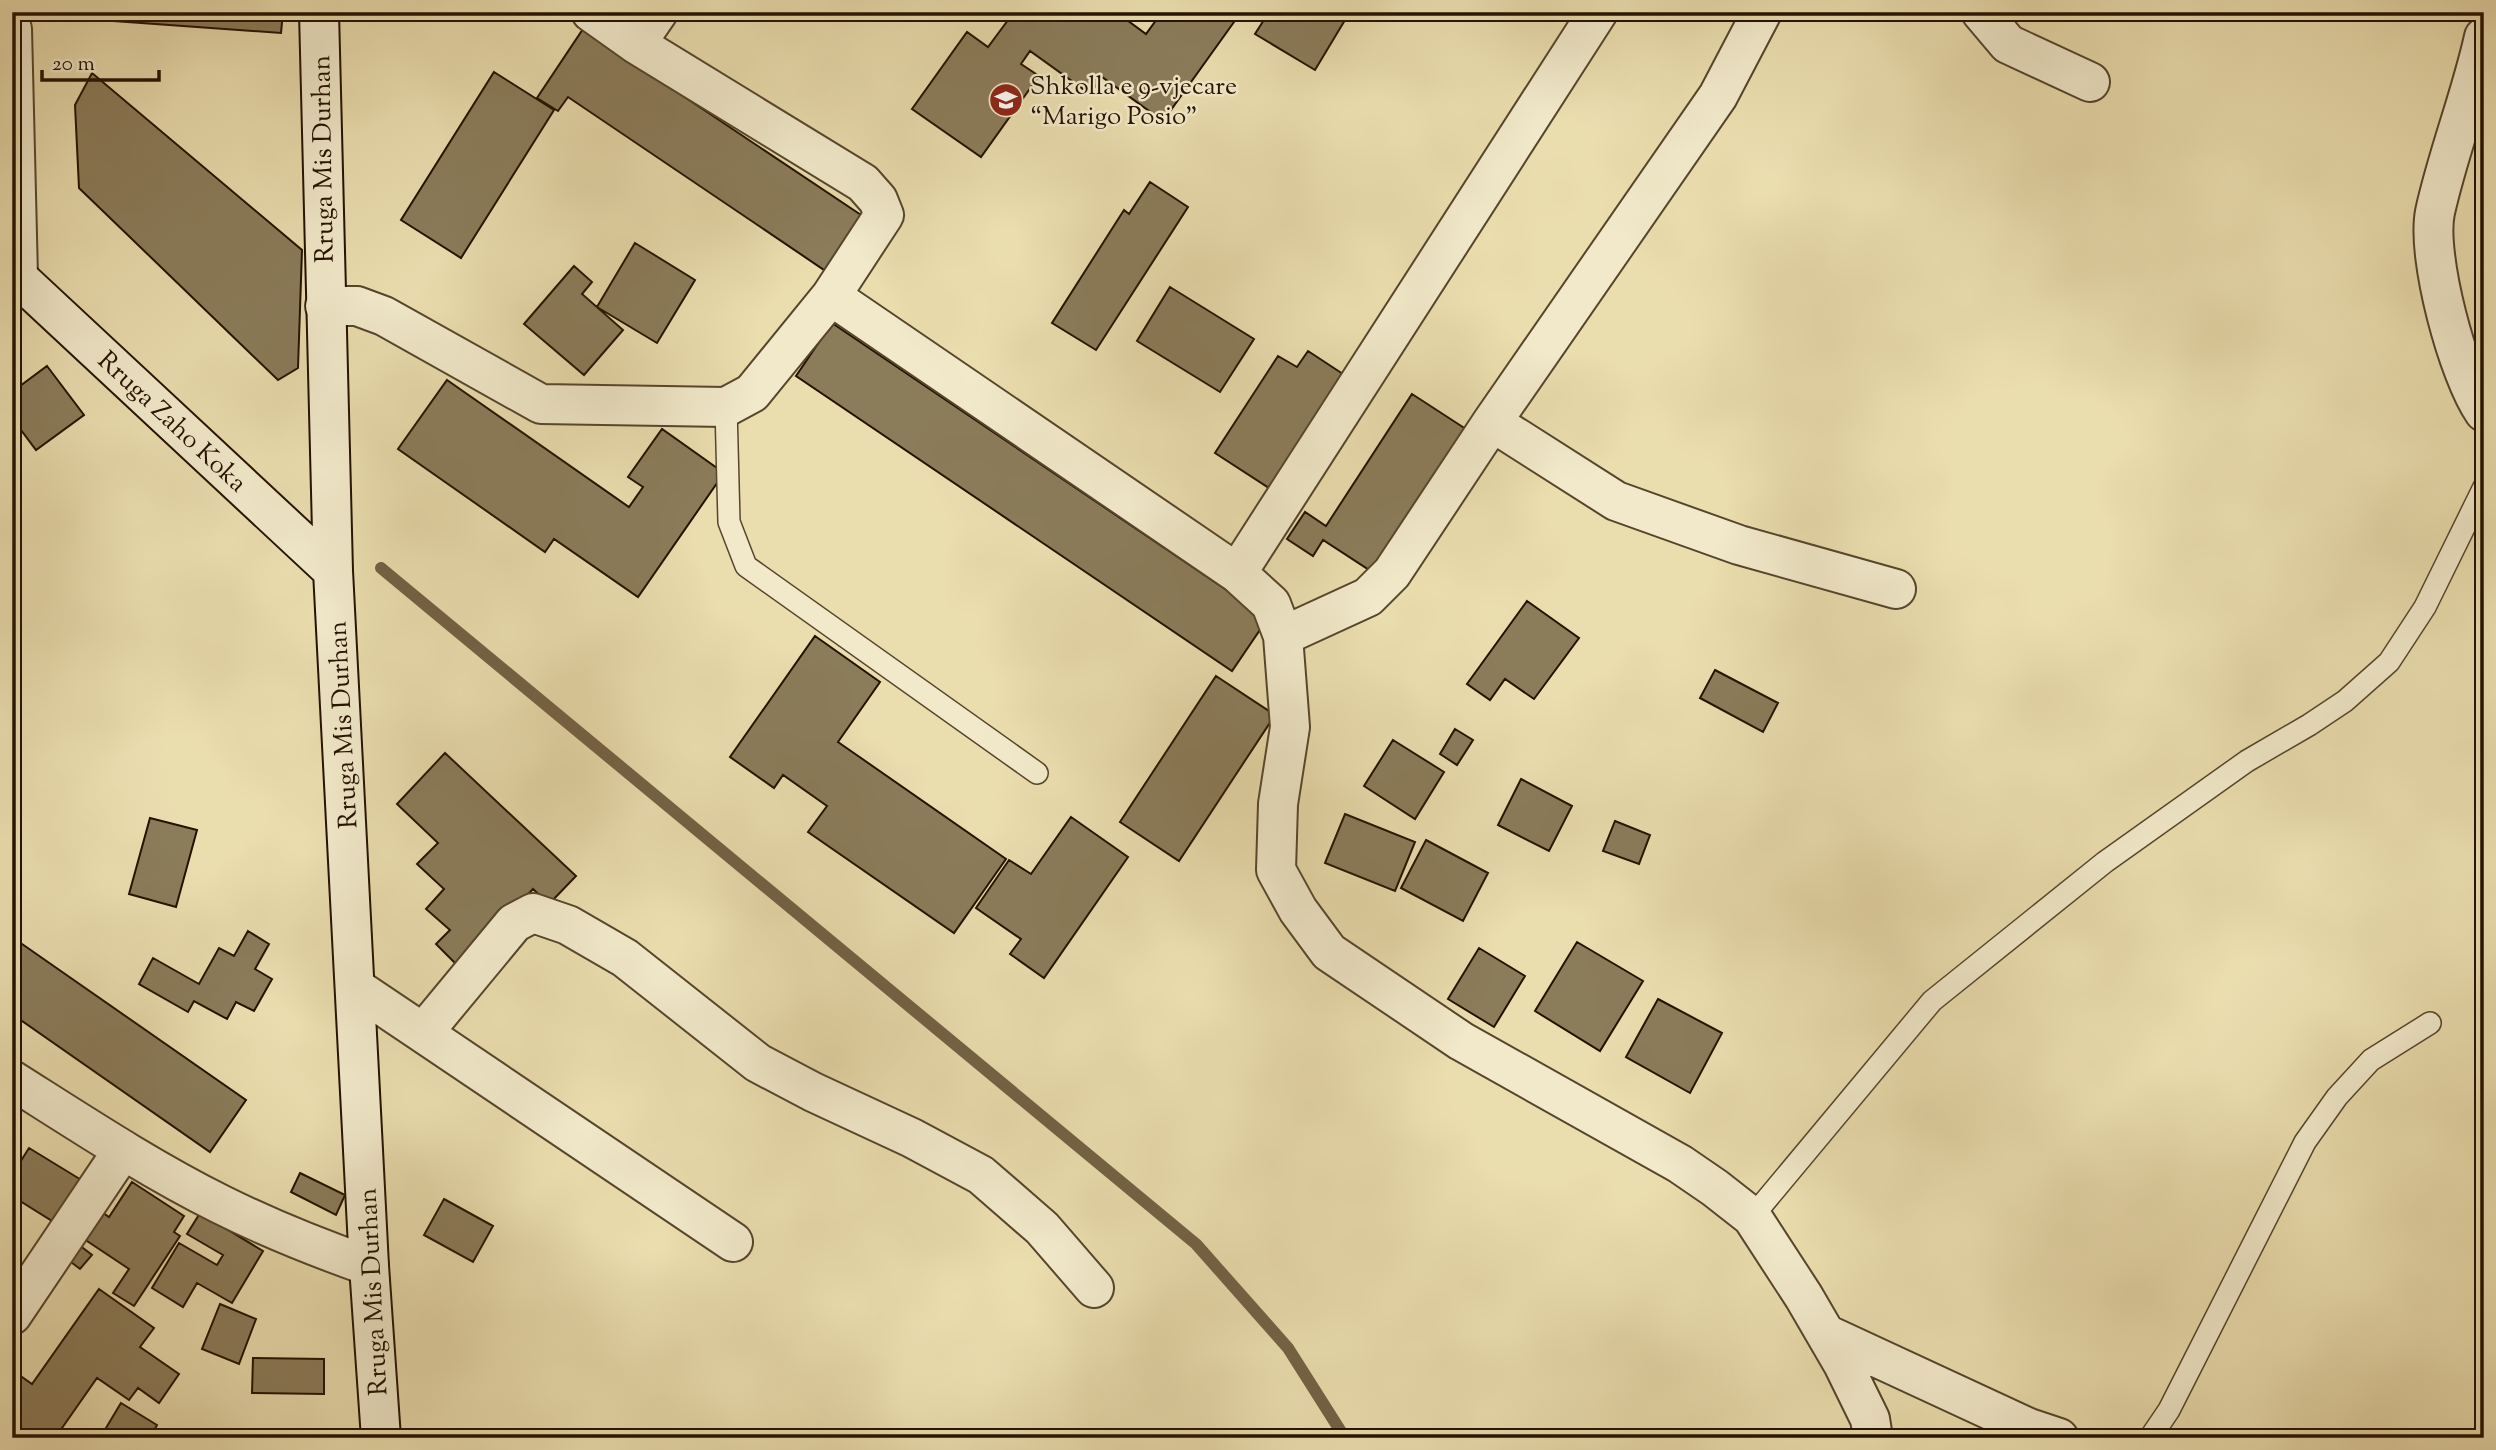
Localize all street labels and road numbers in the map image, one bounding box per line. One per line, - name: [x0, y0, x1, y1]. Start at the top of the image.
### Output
- street label: Rruga Mis Durhan: [304, 55, 345, 263]
- street label: Rruga Zaho Koka: [88, 344, 254, 502]
- street label: Rruga Mis Durhan: [321, 620, 368, 830]
- street label: Rruga Mis Durhan: [351, 1187, 398, 1397]

